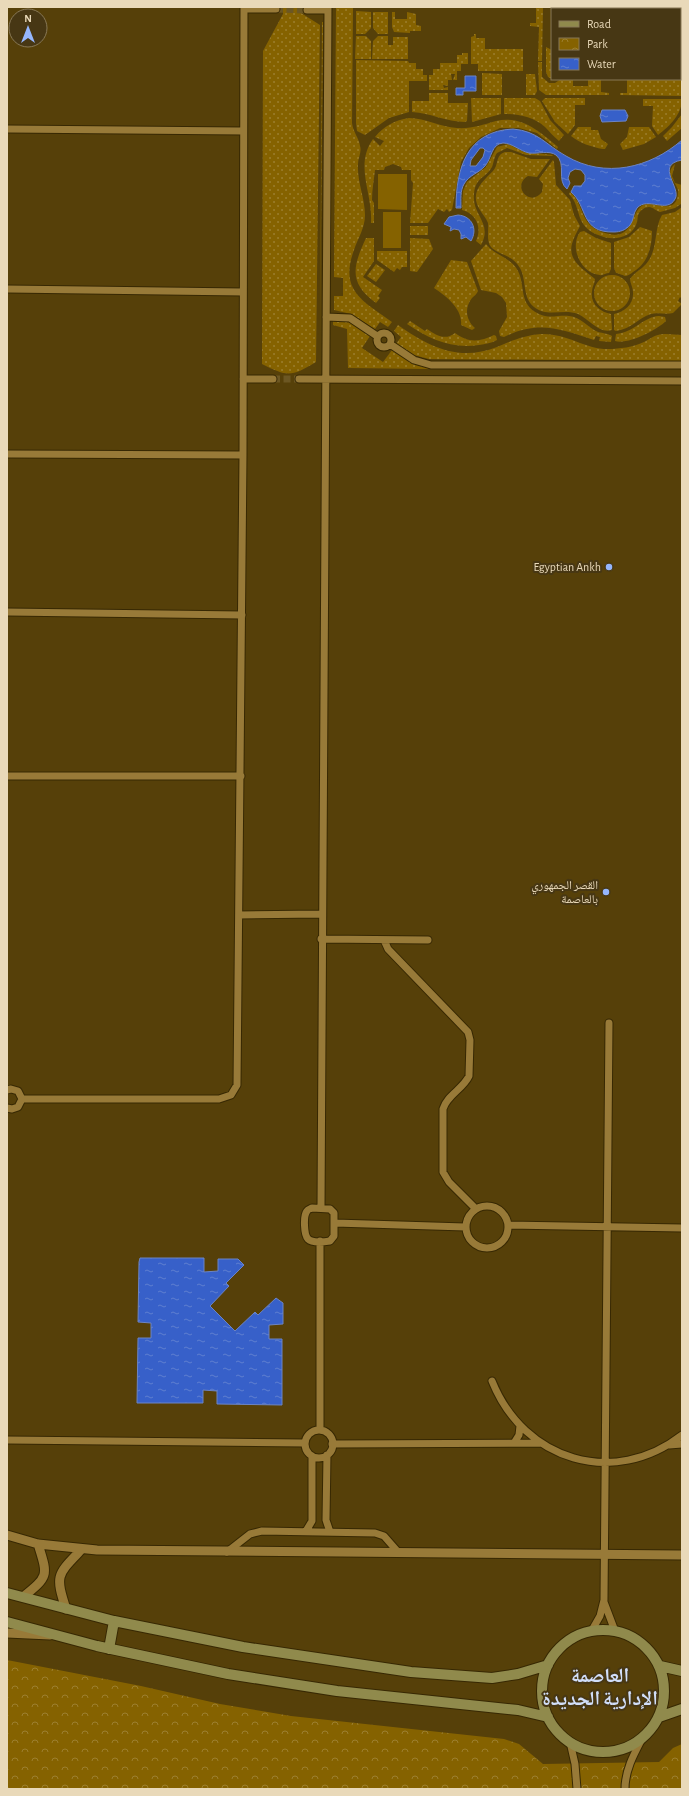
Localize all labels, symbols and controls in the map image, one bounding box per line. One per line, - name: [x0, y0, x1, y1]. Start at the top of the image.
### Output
- north arrow: [8, 8, 48, 48]
- legend: [551, 8, 681, 80]
- text: N: [24, 13, 32, 24]
- text: Road: [587, 18, 611, 30]
- text: Park: [587, 38, 608, 50]
- text: Water: [587, 58, 616, 70]
- place label: Egyptian Ankh: [534, 561, 601, 574]
- marker: Egyptian Ankh: [604, 562, 614, 572]
- place label: القصر الجمهوري بالعاصمة: [531, 879, 598, 906]
- marker: القصر الجمهوري بالعاصمة: [601, 887, 611, 897]
- district label: العاصمة الإدارية الجديدة: [542, 1666, 658, 1710]

